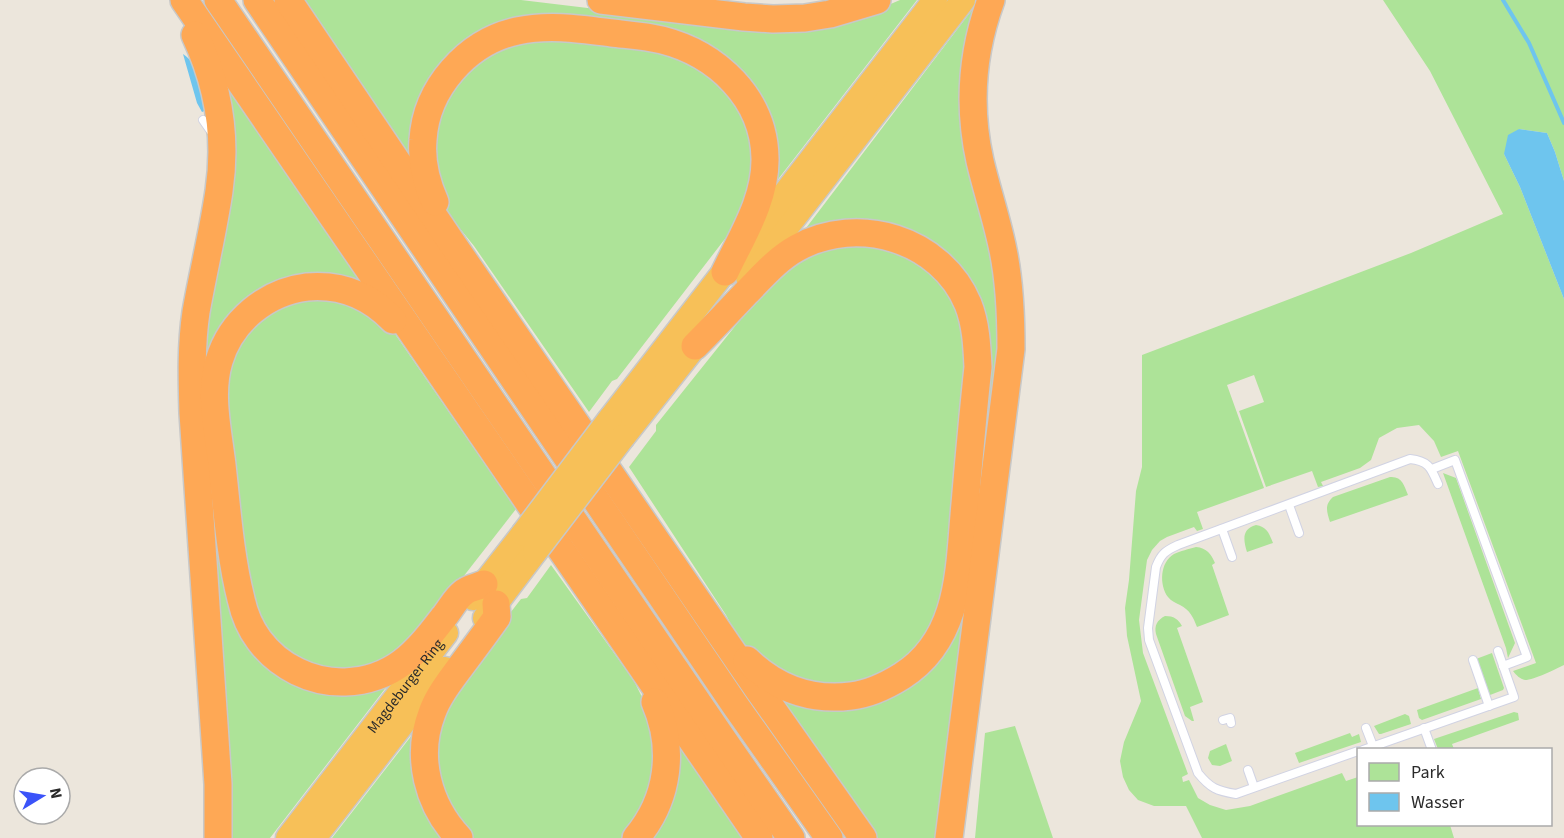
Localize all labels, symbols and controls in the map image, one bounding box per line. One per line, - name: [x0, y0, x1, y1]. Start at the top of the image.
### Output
- street label: Magdeburger Ring: [362, 634, 449, 738]
- legend: [1357, 748, 1552, 826]
- text: Park: [1411, 760, 1445, 785]
- north arrow: [12, 766, 72, 826]
- text: N: [44, 786, 68, 801]
- text: Wasser: [1411, 790, 1465, 815]

